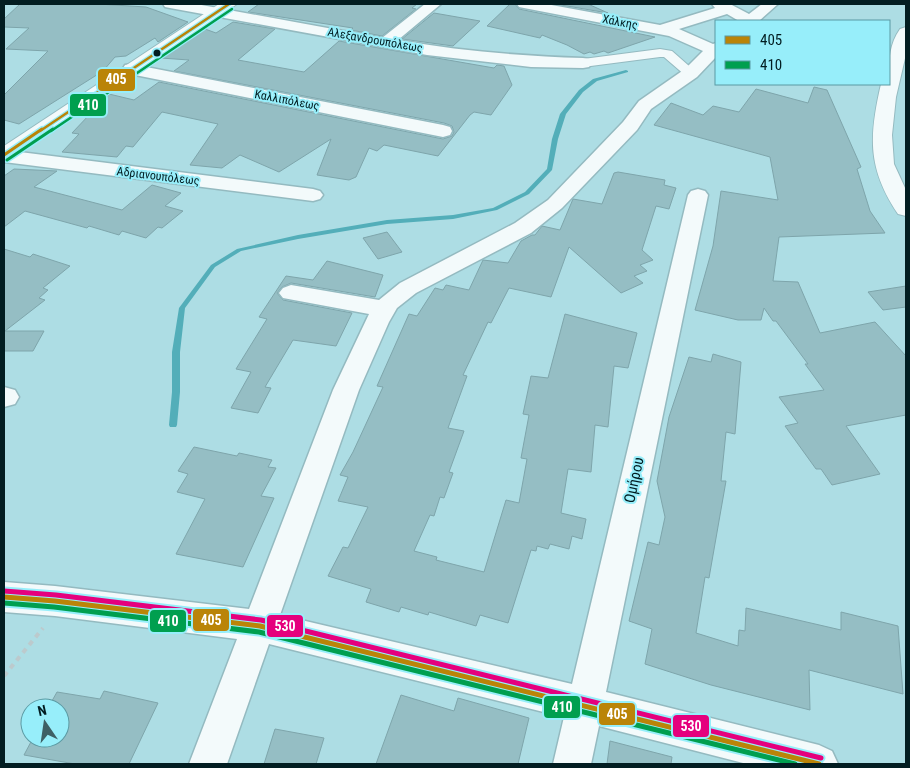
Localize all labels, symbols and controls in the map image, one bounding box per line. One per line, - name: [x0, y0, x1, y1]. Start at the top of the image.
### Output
- street label: Χάλκης: [601, 12, 639, 32]
- legend: [715, 20, 890, 85]
- street label: Αλεξανδρουπόλεως: [326, 25, 424, 56]
- text: 405: [760, 31, 782, 49]
- unlabelled marker: [152, 48, 162, 58]
- text: 410: [760, 56, 782, 74]
- line badge: 405: [97, 68, 136, 92]
- text: 405: [105, 71, 127, 87]
- street label: Καλλιπόλεως: [253, 87, 321, 113]
- line badge: 410: [69, 93, 107, 117]
- text: 410: [77, 97, 99, 113]
- street label: Αδριανουπόλεως: [116, 164, 200, 188]
- street label: Ομήρου: [620, 456, 648, 504]
- line badge: 405: [192, 608, 230, 632]
- line badge: 410: [149, 609, 187, 633]
- text: 405: [200, 612, 222, 628]
- text: 410: [157, 613, 179, 629]
- line badge: 530: [266, 614, 304, 638]
- text: 530: [274, 618, 296, 634]
- line badge: 410: [543, 695, 581, 719]
- north arrow: [20, 698, 70, 748]
- text: 410: [551, 699, 573, 715]
- text: N: [36, 702, 48, 719]
- line badge: 405: [598, 702, 636, 726]
- text: 405: [606, 706, 628, 722]
- line badge: 530: [672, 714, 710, 738]
- text: 530: [680, 718, 702, 734]

